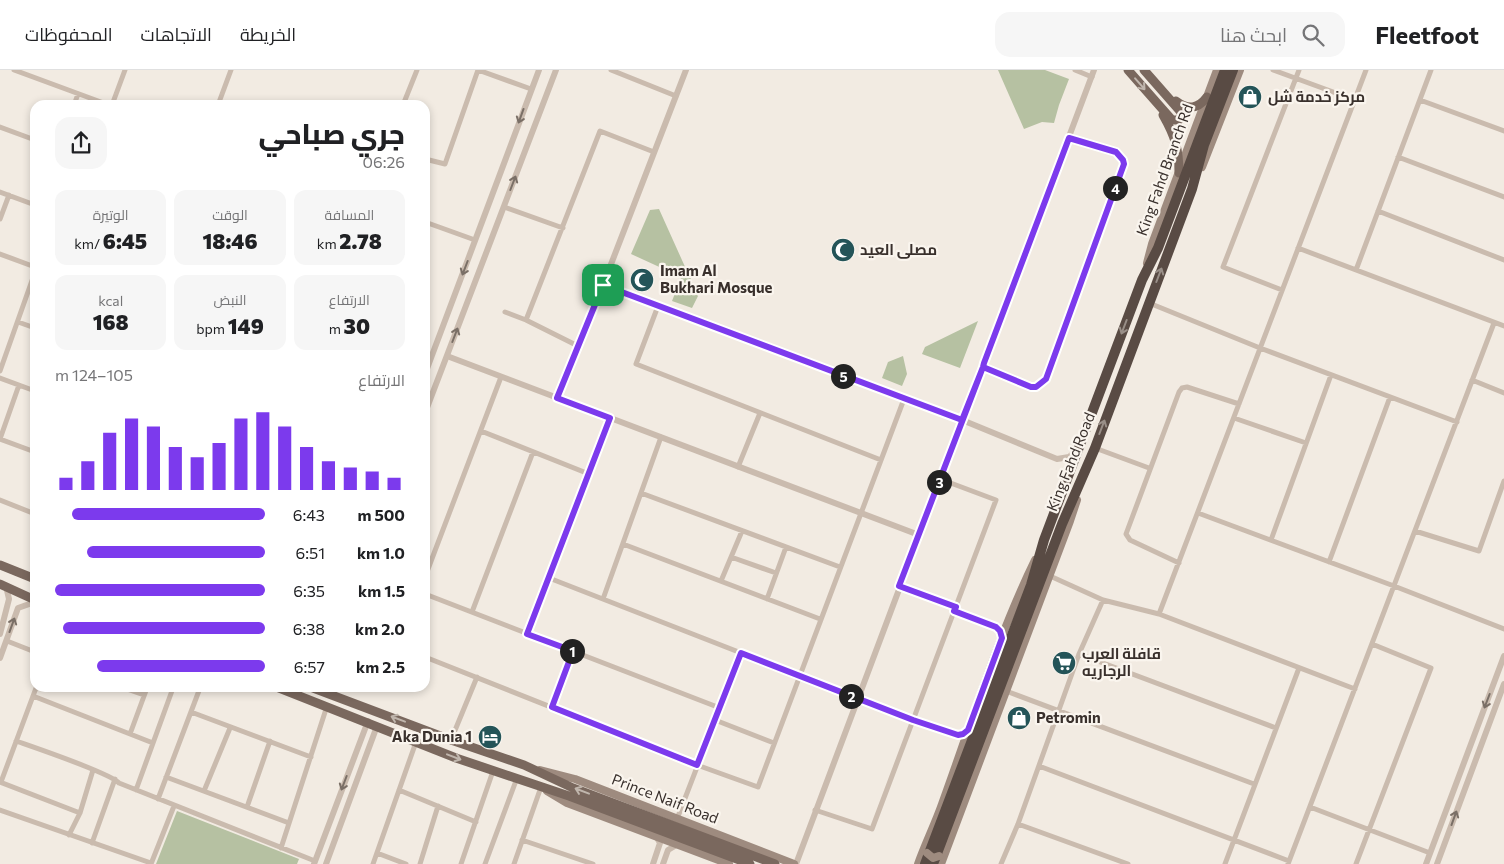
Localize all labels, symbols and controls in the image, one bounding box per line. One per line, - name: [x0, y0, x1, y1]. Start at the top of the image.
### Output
- search box: [995, 12, 1345, 57]
- text: Fleetfoot: [1375, 20, 1479, 49]
- icon: search: [1299, 21, 1327, 49]
- text: المحفوظات: [25, 23, 113, 45]
- text: الاتجاهات: [141, 23, 212, 45]
- text: الخريطة: [240, 23, 296, 45]
- text: ابحث هنا: [1220, 23, 1287, 46]
- one-way arrow: [1135, 77, 1146, 90]
- shop icon: مركز خدمة شل: [1237, 84, 1263, 110]
- place label: مركز خدمة شل: [1268, 87, 1365, 106]
- street label: King Fahd Branch Rd: [1132, 101, 1196, 238]
- one-way arrow: [516, 108, 525, 123]
- text: جري صباحي: [259, 116, 405, 150]
- button: share: [55, 117, 107, 169]
- text: 06:26: [363, 152, 405, 171]
- one-way arrow: [509, 176, 518, 191]
- pin: 4: [1102, 176, 1128, 200]
- text: 4: [1111, 180, 1120, 197]
- text: الوتيرة: [93, 206, 129, 223]
- text: الوقت: [212, 206, 248, 223]
- text: المسافة: [324, 206, 374, 223]
- text: 6:45: [103, 228, 147, 253]
- text: 18:46: [203, 228, 257, 253]
- text: 2.78: [339, 228, 382, 253]
- text: /km: [74, 235, 103, 252]
- text: km: [317, 235, 339, 252]
- mosque icon: مصلى العيد: [830, 237, 856, 263]
- place label: مصلى العيد: [860, 240, 937, 259]
- one-way arrow: [459, 260, 469, 275]
- place label: Imam Al Bukhari Mosque: [660, 261, 772, 296]
- pin: [582, 264, 624, 306]
- mosque icon: Imam Al Bukhari Mosque: [629, 267, 655, 293]
- one-way arrow: [1155, 268, 1164, 283]
- icon: arrive: [589, 271, 617, 299]
- text: النبض: [214, 291, 247, 308]
- text: الارتفاع: [329, 291, 370, 308]
- text: kcal: [98, 292, 123, 309]
- text: 168: [93, 309, 129, 334]
- text: 149: [228, 313, 264, 338]
- text: 30: [344, 313, 370, 338]
- one-way arrow: [1119, 319, 1129, 334]
- text: bpm: [196, 320, 228, 337]
- text: m: [329, 320, 344, 337]
- one-way arrow: [451, 327, 460, 343]
- pin: 5: [830, 364, 856, 388]
- text: 105–124 m: [55, 365, 133, 384]
- text: 5: [839, 368, 848, 385]
- text: الارتفاع: [358, 370, 405, 389]
- street label: King Fahd Road: [1042, 410, 1098, 514]
- one-way arrow: [1098, 420, 1107, 435]
- pin: 3: [926, 470, 952, 494]
- text: 3: [935, 474, 944, 491]
- text: 6:43: [293, 505, 325, 524]
- text: 500 m: [357, 505, 405, 524]
- text: 6:51: [295, 543, 325, 562]
- text: 1.0 km: [357, 543, 405, 562]
- text: 6:35: [293, 581, 325, 600]
- text: 1.5 km: [358, 581, 405, 600]
- one-way arrow: [8, 618, 17, 633]
- text: 6:38: [293, 619, 325, 638]
- text: 2.0 km: [355, 619, 405, 638]
- pin: 1: [560, 638, 584, 664]
- text: 1: [569, 643, 576, 660]
- place label: قافلة العرب الرجاريه: [1082, 644, 1161, 680]
- supermarket icon: قافلة العرب الرجاريه: [1051, 650, 1077, 676]
- text: 6:57: [294, 657, 325, 676]
- text: 2.5 km: [356, 657, 405, 676]
- pin: 2: [838, 684, 864, 708]
- text: 2: [848, 688, 855, 705]
- one-way arrow: [1482, 693, 1491, 709]
- shop icon: Petromin: [1006, 705, 1032, 731]
- place label: Petromin: [1036, 708, 1101, 726]
- one-way arrow: [391, 714, 406, 724]
- hotel icon: Aka Dunia 1: [477, 724, 503, 750]
- place label: Aka Dunia 1: [392, 727, 472, 745]
- one-way arrow: [446, 753, 461, 762]
- street label: Prince Naif Road: [609, 769, 721, 827]
- one-way arrow: [339, 775, 348, 791]
- one-way arrow: [574, 786, 590, 795]
- one-way arrow: [1450, 811, 1459, 827]

